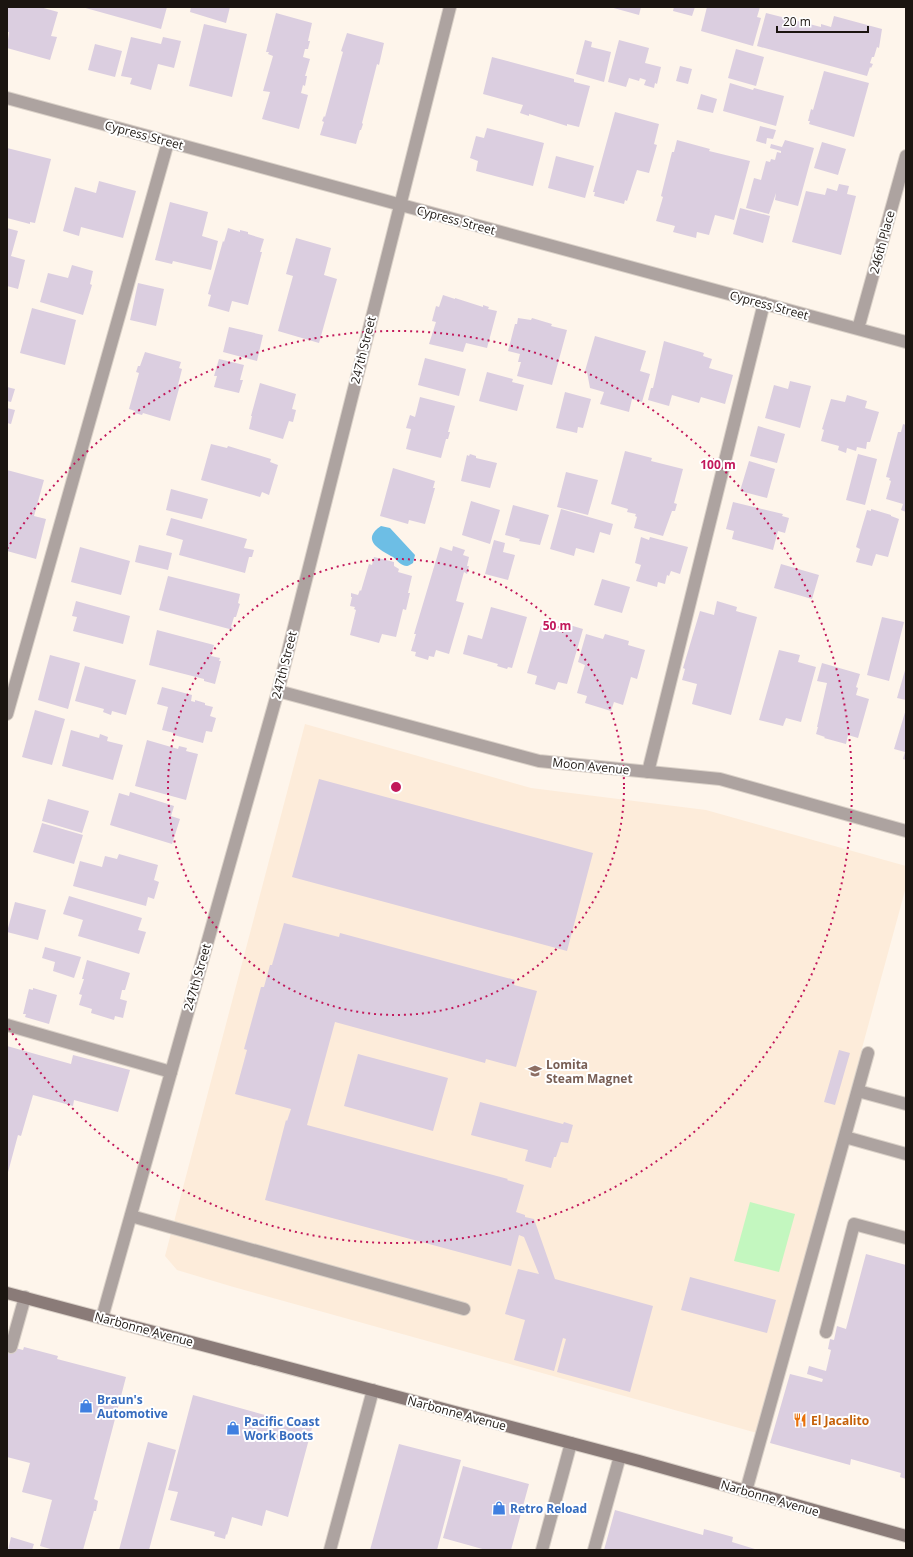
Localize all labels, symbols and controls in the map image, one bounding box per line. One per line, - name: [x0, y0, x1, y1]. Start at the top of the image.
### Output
- scale bar: [777, 8, 868, 34]
- text: 20 m: [783, 13, 811, 30]
- street label: Cypress Street: [103, 116, 185, 154]
- street label: Cypress Street: [415, 201, 497, 239]
- street label: 246th Place: [865, 208, 899, 275]
- street label: Cypress Street: [728, 286, 810, 324]
- street label: 247th Street: [346, 315, 380, 385]
- text: 100 m: [700, 456, 736, 473]
- text: 50 m: [543, 617, 571, 634]
- street label: 247th Street: [267, 630, 301, 700]
- street label: Moon Avenue: [552, 753, 631, 779]
- centre of rings: [389, 780, 403, 794]
- street label: 247th Street: [179, 942, 215, 1012]
- place label: Lomita Steam Magnet: [546, 1056, 633, 1087]
- school or university icon: Lomita Steam Magnet: [527, 1063, 543, 1079]
- street label: Narbonne Avenue: [93, 1308, 195, 1350]
- place label: Braun's Automotive: [97, 1391, 168, 1422]
- street label: Narbonne Avenue: [406, 1392, 508, 1434]
- shop icon: Braun's Automotive: [78, 1398, 94, 1414]
- restaurant icon: El Jacalito: [792, 1412, 808, 1428]
- place label: El Jacalito: [811, 1412, 869, 1429]
- place label: Pacific Coast Work Boots: [244, 1413, 320, 1444]
- shop icon: Pacific Coast Work Boots: [225, 1420, 241, 1436]
- street label: Narbonne Avenue: [719, 1476, 821, 1520]
- shop icon: Retro Reload: [491, 1500, 507, 1516]
- place label: Retro Reload: [510, 1500, 587, 1517]

